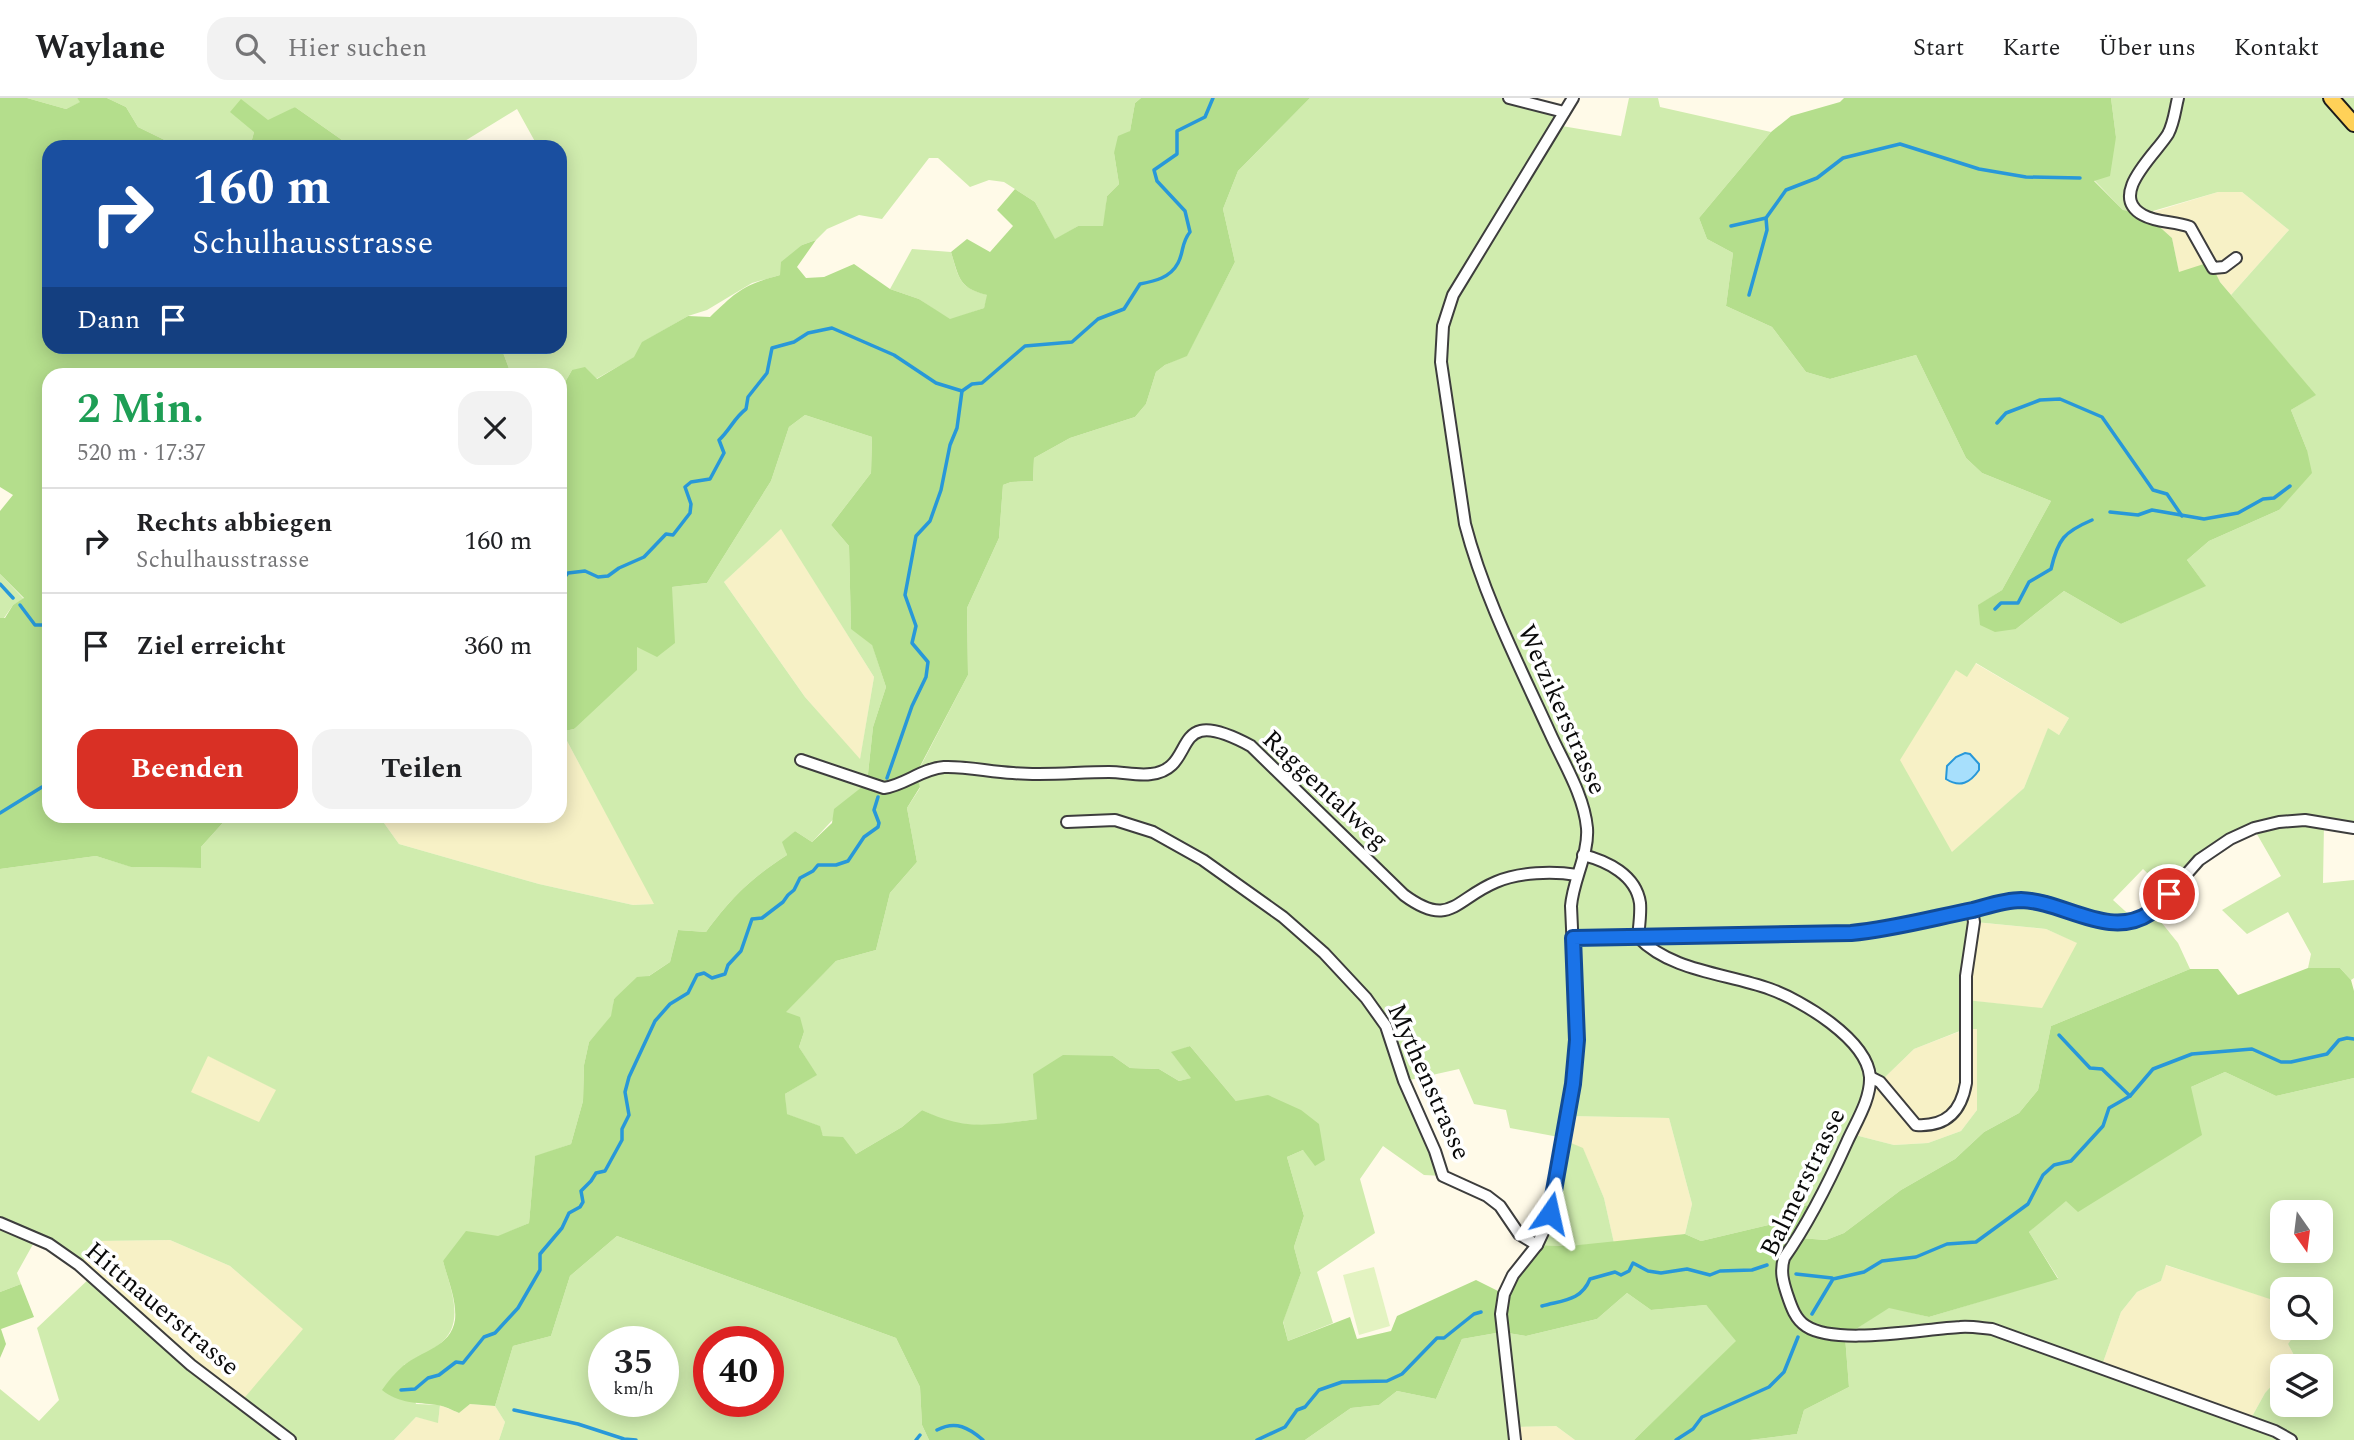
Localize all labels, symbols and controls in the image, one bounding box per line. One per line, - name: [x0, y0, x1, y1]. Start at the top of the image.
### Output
- search box: [207, 17, 697, 80]
- text: Waylane: [35, 23, 165, 73]
- text: Hier suchen: [287, 28, 427, 68]
- icon: search: [231, 29, 269, 67]
- text: Start: [1913, 30, 1964, 66]
- text: Karte: [2002, 30, 2060, 66]
- text: Über uns: [2098, 30, 2196, 66]
- text: Kontakt: [2234, 30, 2319, 66]
- text: 160 m: [192, 151, 331, 226]
- icon: right: [77, 168, 168, 259]
- text: Schulhausstrasse: [192, 219, 433, 268]
- text: Dann: [77, 300, 140, 340]
- icon: arrive: [154, 301, 192, 339]
- text: 2 Min.: [77, 378, 204, 441]
- button: close: [458, 391, 532, 465]
- text: 520 m · 17:37: [77, 436, 206, 471]
- text: Rechts abbiegen: [136, 503, 332, 543]
- text: 160 m: [464, 521, 532, 561]
- icon: right: [77, 522, 115, 560]
- text: Schulhausstrasse: [136, 543, 309, 578]
- street label: Wetzikerstrasse: [1507, 618, 1618, 801]
- text: Ziel erreicht: [136, 626, 286, 666]
- text: 360 m: [464, 626, 532, 666]
- icon: arrive: [77, 627, 115, 665]
- street label: Raggentalweg: [1253, 720, 1398, 859]
- button: Beenden: [77, 729, 298, 809]
- button: Teilen: [312, 729, 532, 809]
- pin: [2139, 864, 2199, 924]
- icon: arrive: [2150, 875, 2188, 913]
- street label: Mythenstrasse: [1377, 997, 1482, 1166]
- street label: Balmerstrasse: [1750, 1101, 1856, 1264]
- position arrow: [1513, 1176, 1587, 1250]
- north arrow: [2270, 1200, 2333, 1264]
- map controls: [2270, 1200, 2333, 1417]
- street label: Hittnauerstrasse: [76, 1232, 249, 1386]
- button: search: [2270, 1277, 2333, 1340]
- speed limit sign: 40: [693, 1326, 784, 1417]
- text: 35: [614, 1336, 653, 1389]
- button: layers: [2270, 1354, 2333, 1417]
- text: km/h: [613, 1375, 654, 1402]

